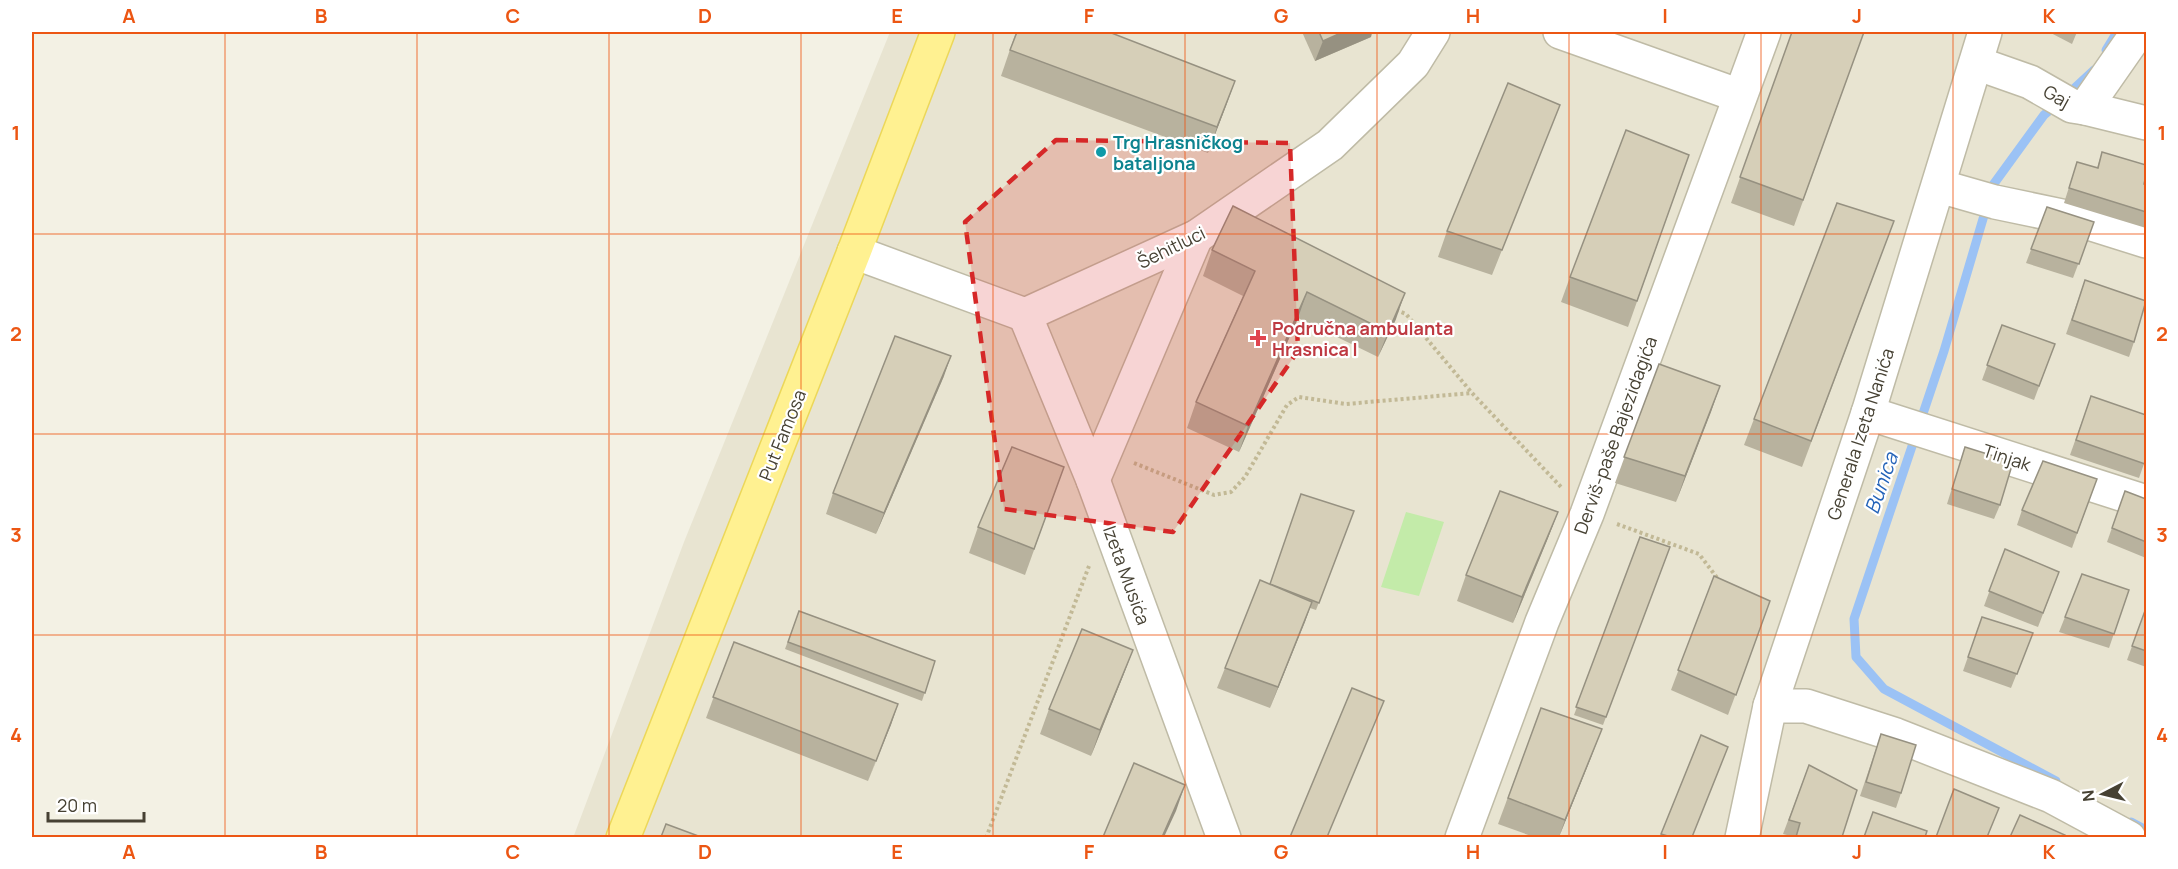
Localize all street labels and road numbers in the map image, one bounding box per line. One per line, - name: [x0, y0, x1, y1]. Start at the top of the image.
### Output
- street label: Gaj: [2039, 79, 2075, 113]
- street label: Šehitluci: [1133, 220, 1209, 274]
- street label: Derviš-paše Bajezidagića: [1568, 333, 1662, 537]
- street label: Generala Izeta Nanića: [1821, 345, 1899, 523]
- street label: Put Famosa: [753, 386, 811, 484]
- street label: Tinjak: [1980, 438, 2035, 476]
- street label: Izeta Musića: [1098, 522, 1156, 628]

